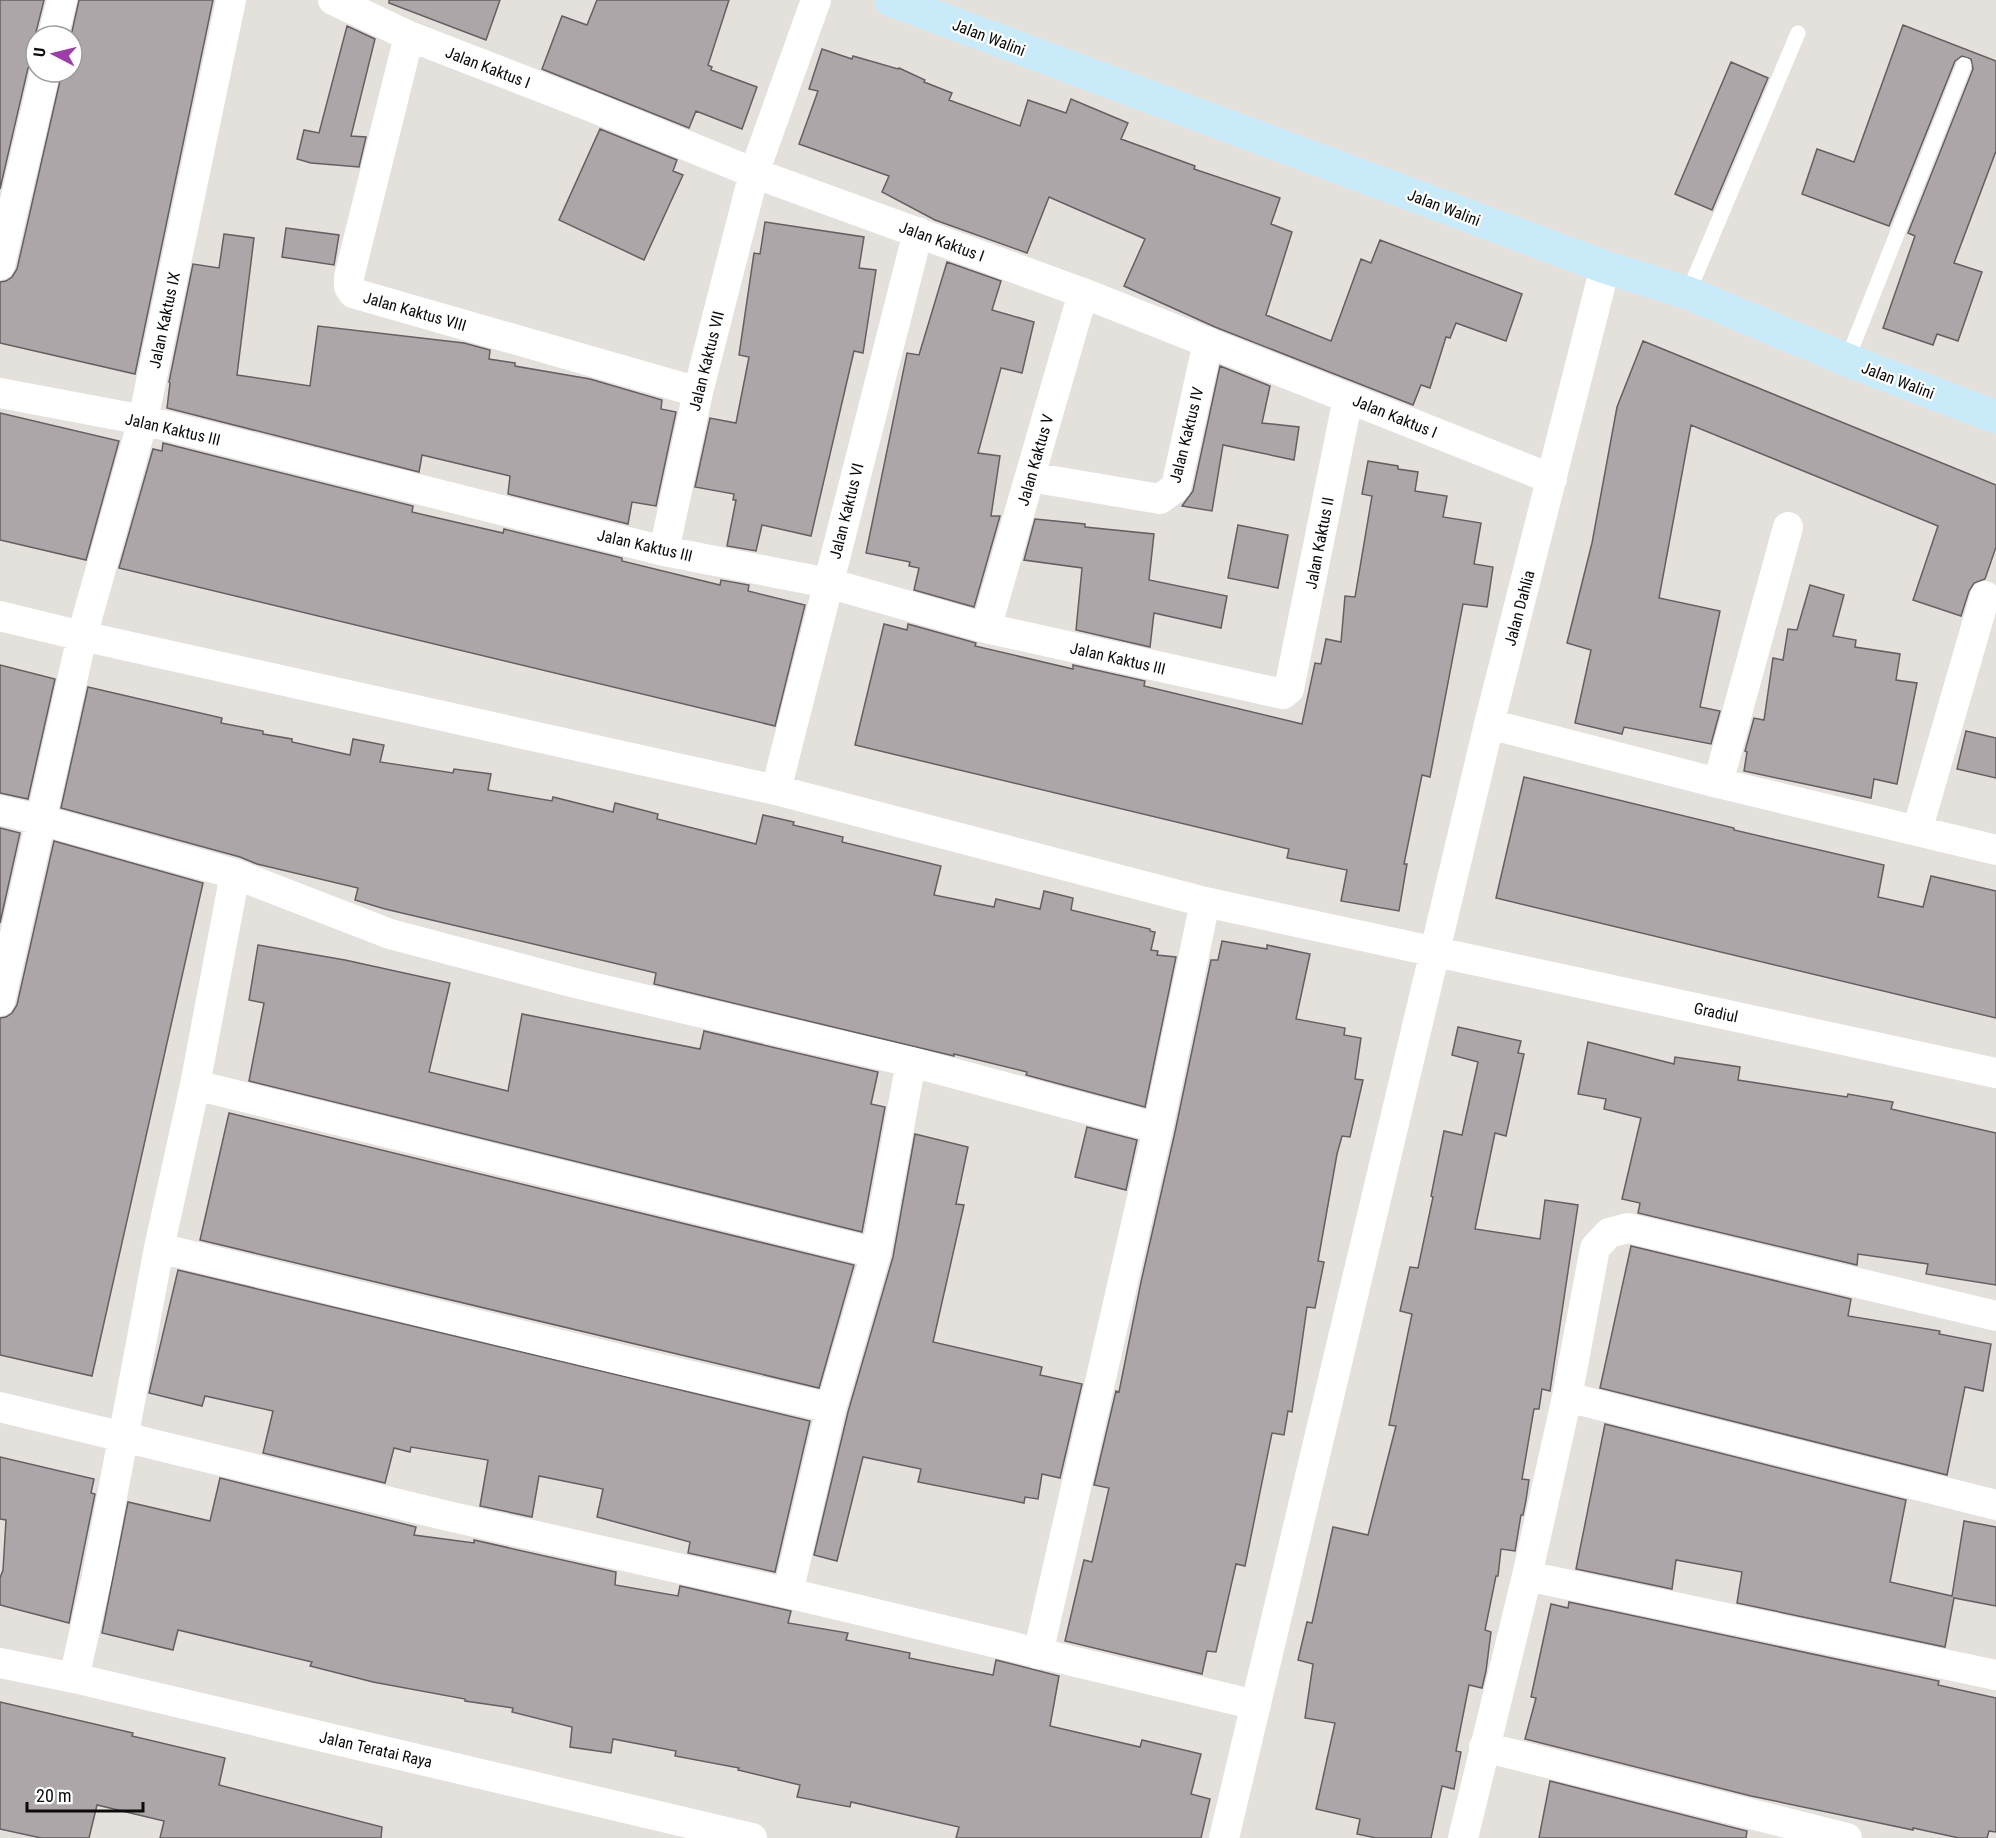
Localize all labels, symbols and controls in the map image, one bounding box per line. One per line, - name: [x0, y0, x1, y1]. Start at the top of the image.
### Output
- street label: Jalan Walini: [950, 15, 1028, 60]
- north arrow: [24, 24, 84, 84]
- street label: Jalan Kaktus I: [443, 43, 533, 92]
- text: U: [30, 47, 50, 58]
- street label: Jalan Walini: [1405, 185, 1483, 230]
- street label: Jalan Kaktus I: [897, 217, 987, 266]
- street label: Jalan Kaktus IX: [145, 270, 184, 370]
- street label: Jalan Kaktus VIII: [361, 288, 469, 335]
- street label: Jalan Kaktus VII: [685, 309, 728, 413]
- street label: Jalan Walini: [1859, 358, 1937, 403]
- street label: Jalan Kaktus IV: [1165, 385, 1208, 485]
- street label: Jalan Kaktus I: [1350, 391, 1440, 442]
- street label: Jalan Kaktus III: [123, 409, 222, 450]
- street label: Jalan Kaktus V: [1013, 412, 1058, 508]
- street label: Jalan Kaktus VI: [825, 461, 868, 561]
- street label: Jalan Kaktus II: [1301, 496, 1338, 591]
- street label: Jalan Kaktus III: [595, 525, 694, 566]
- street label: Jalan Dahlia: [1500, 568, 1539, 648]
- street label: Jalan Kaktus III: [1068, 638, 1167, 679]
- street label: Gradiul: [1692, 999, 1740, 1026]
- street label: Jalan Teratai Raya: [318, 1727, 434, 1772]
- scale bar: [27, 1775, 142, 1813]
- text: 20 m: [36, 1785, 71, 1806]

